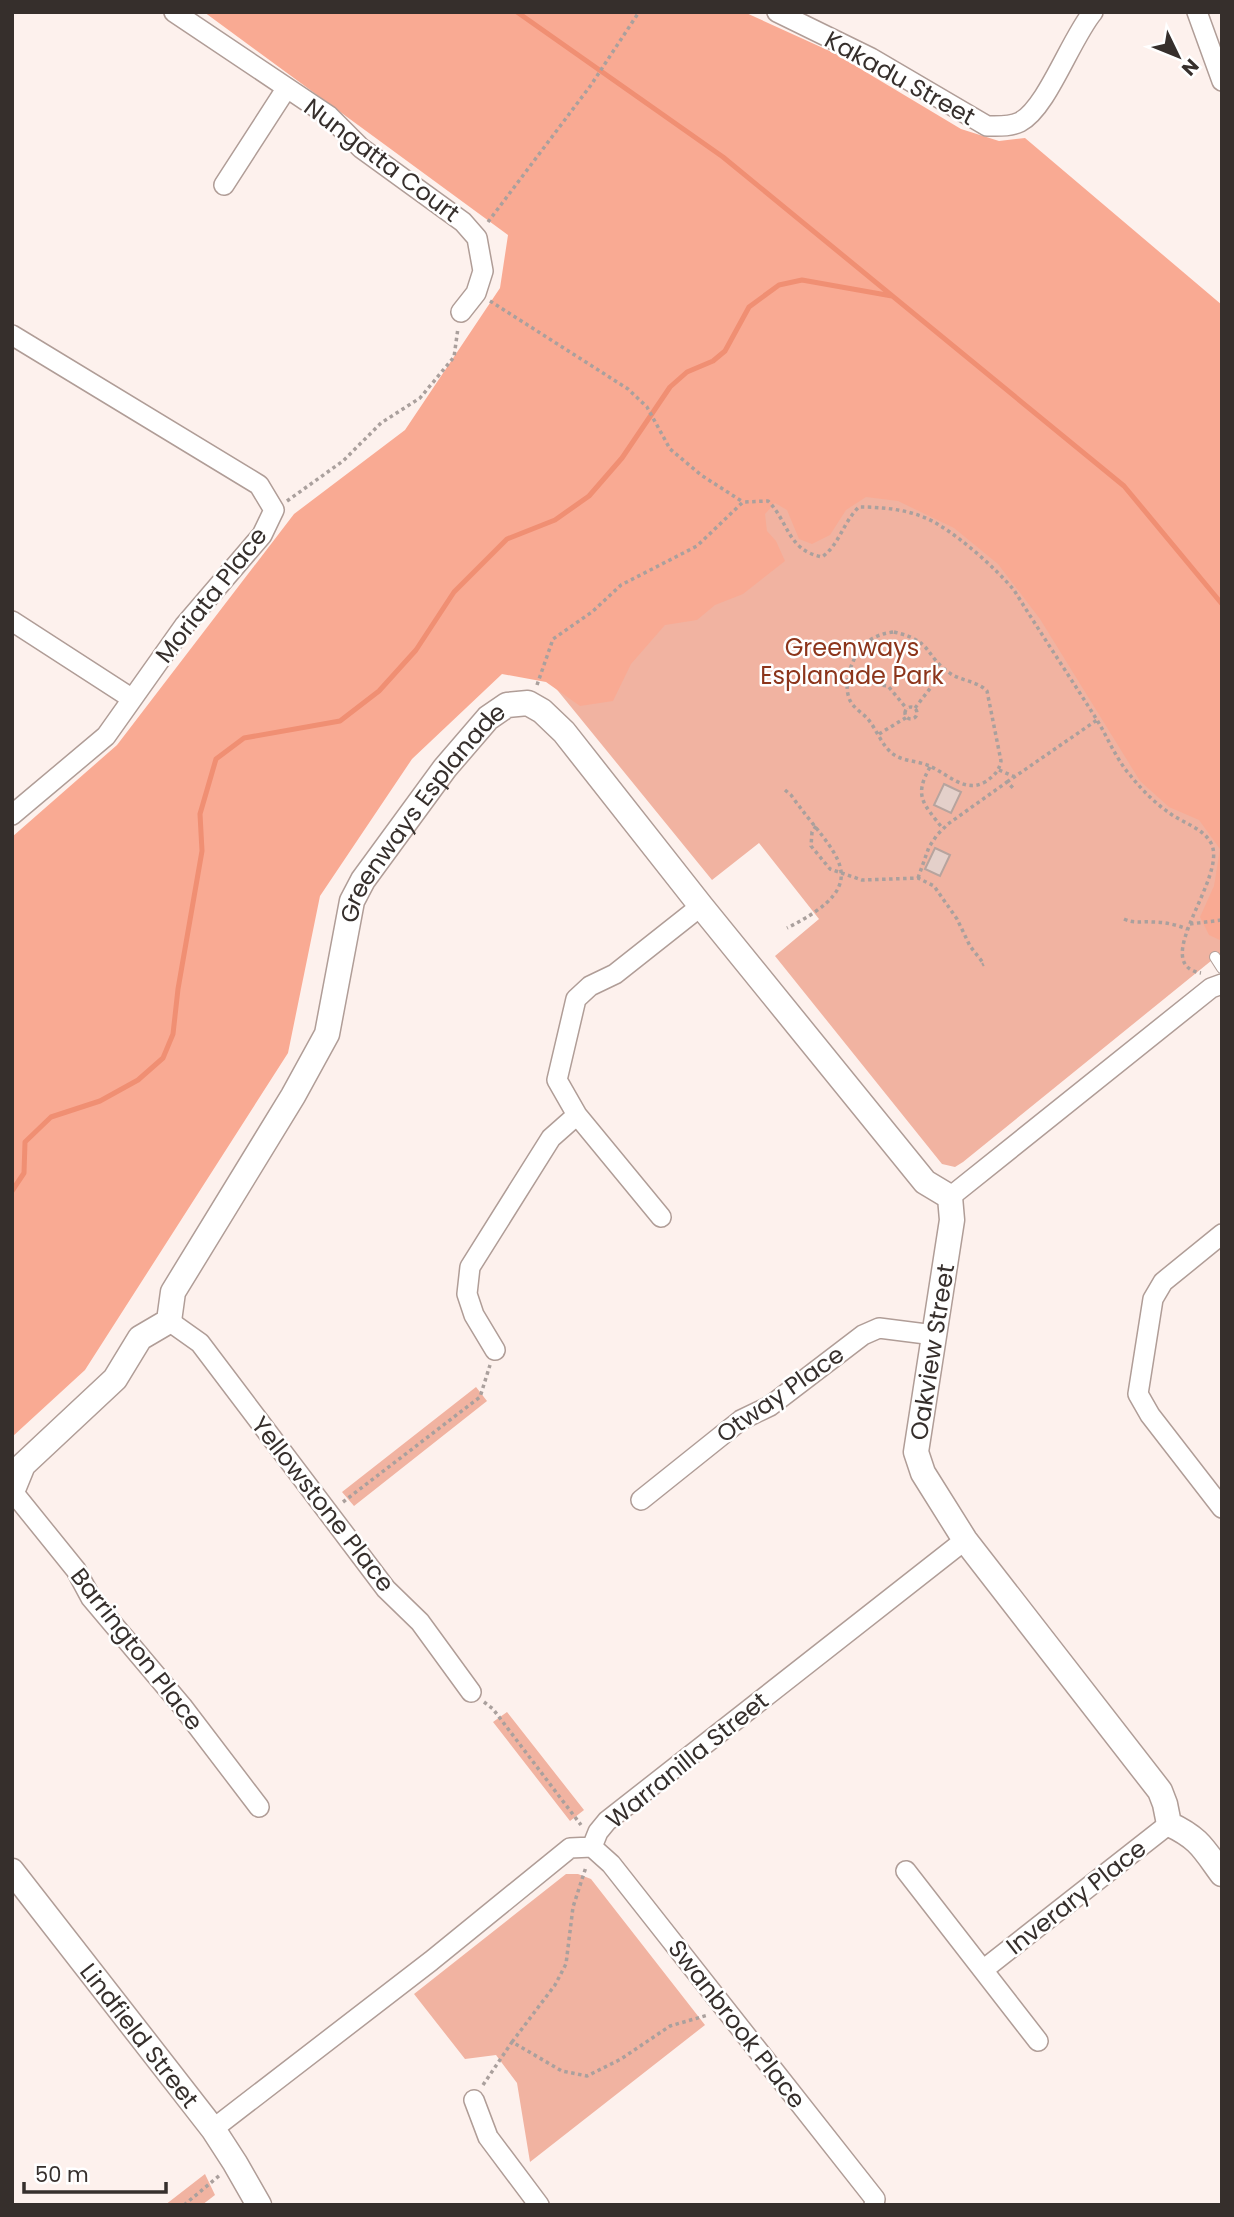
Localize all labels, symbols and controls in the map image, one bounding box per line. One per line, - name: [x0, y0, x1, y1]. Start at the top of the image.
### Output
- north arrow: [1143, 21, 1213, 91]
- street label: Kakadu Street: [819, 23, 981, 133]
- text: N: [1175, 53, 1205, 82]
- street label: Nungatta Court: [297, 91, 467, 229]
- street label: Moriata Place: [148, 520, 274, 670]
- park label: Greenways Esplanade Park: [760, 631, 944, 692]
- street label: Greenways Esplanade: [332, 695, 512, 925]
- street label: Oakview Street: [902, 1261, 962, 1443]
- street label: Otway Place: [710, 1338, 850, 1450]
- street label: Yellowstone Place: [244, 1409, 402, 1599]
- street label: Barrington Place: [63, 1561, 211, 1737]
- street label: Warranilla Street: [599, 1684, 775, 1836]
- street label: Inverary Place: [999, 1832, 1153, 1962]
- street label: Swanbrook Place: [661, 1933, 813, 2115]
- street label: Lindfield Street: [73, 1956, 207, 2114]
- scale bar: [24, 2150, 166, 2194]
- text: 50 m: [35, 2160, 89, 2189]

